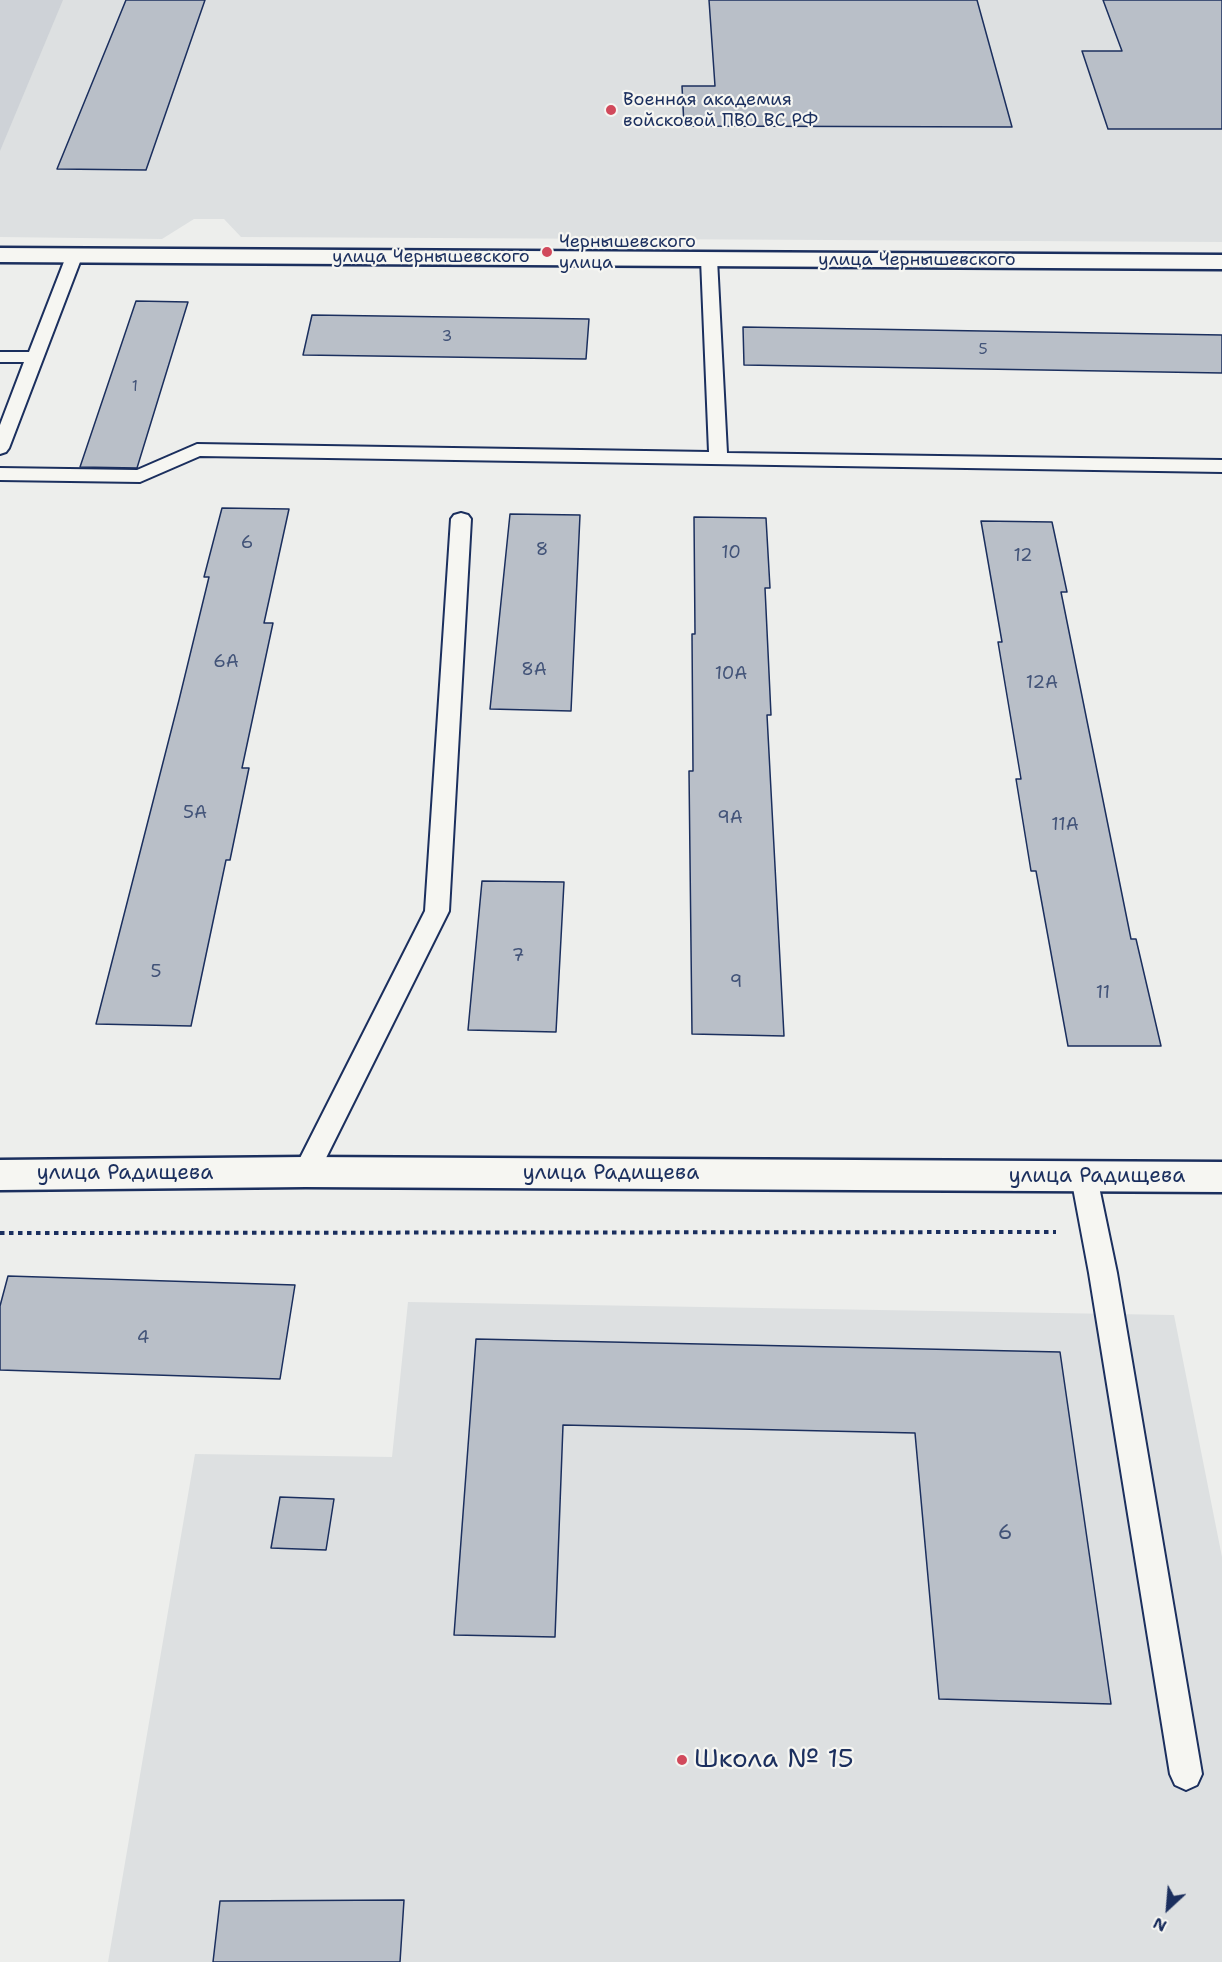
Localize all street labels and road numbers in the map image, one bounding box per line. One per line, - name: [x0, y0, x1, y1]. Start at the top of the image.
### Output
- street label: улица Чернышевского: [332, 246, 530, 268]
- street label: улица Чернышевского: [818, 249, 1016, 271]
- street label: улица Радищева: [37, 1161, 213, 1187]
- street label: улица Радищева: [523, 1161, 699, 1187]
- street label: улица Радищева: [1009, 1164, 1185, 1190]

